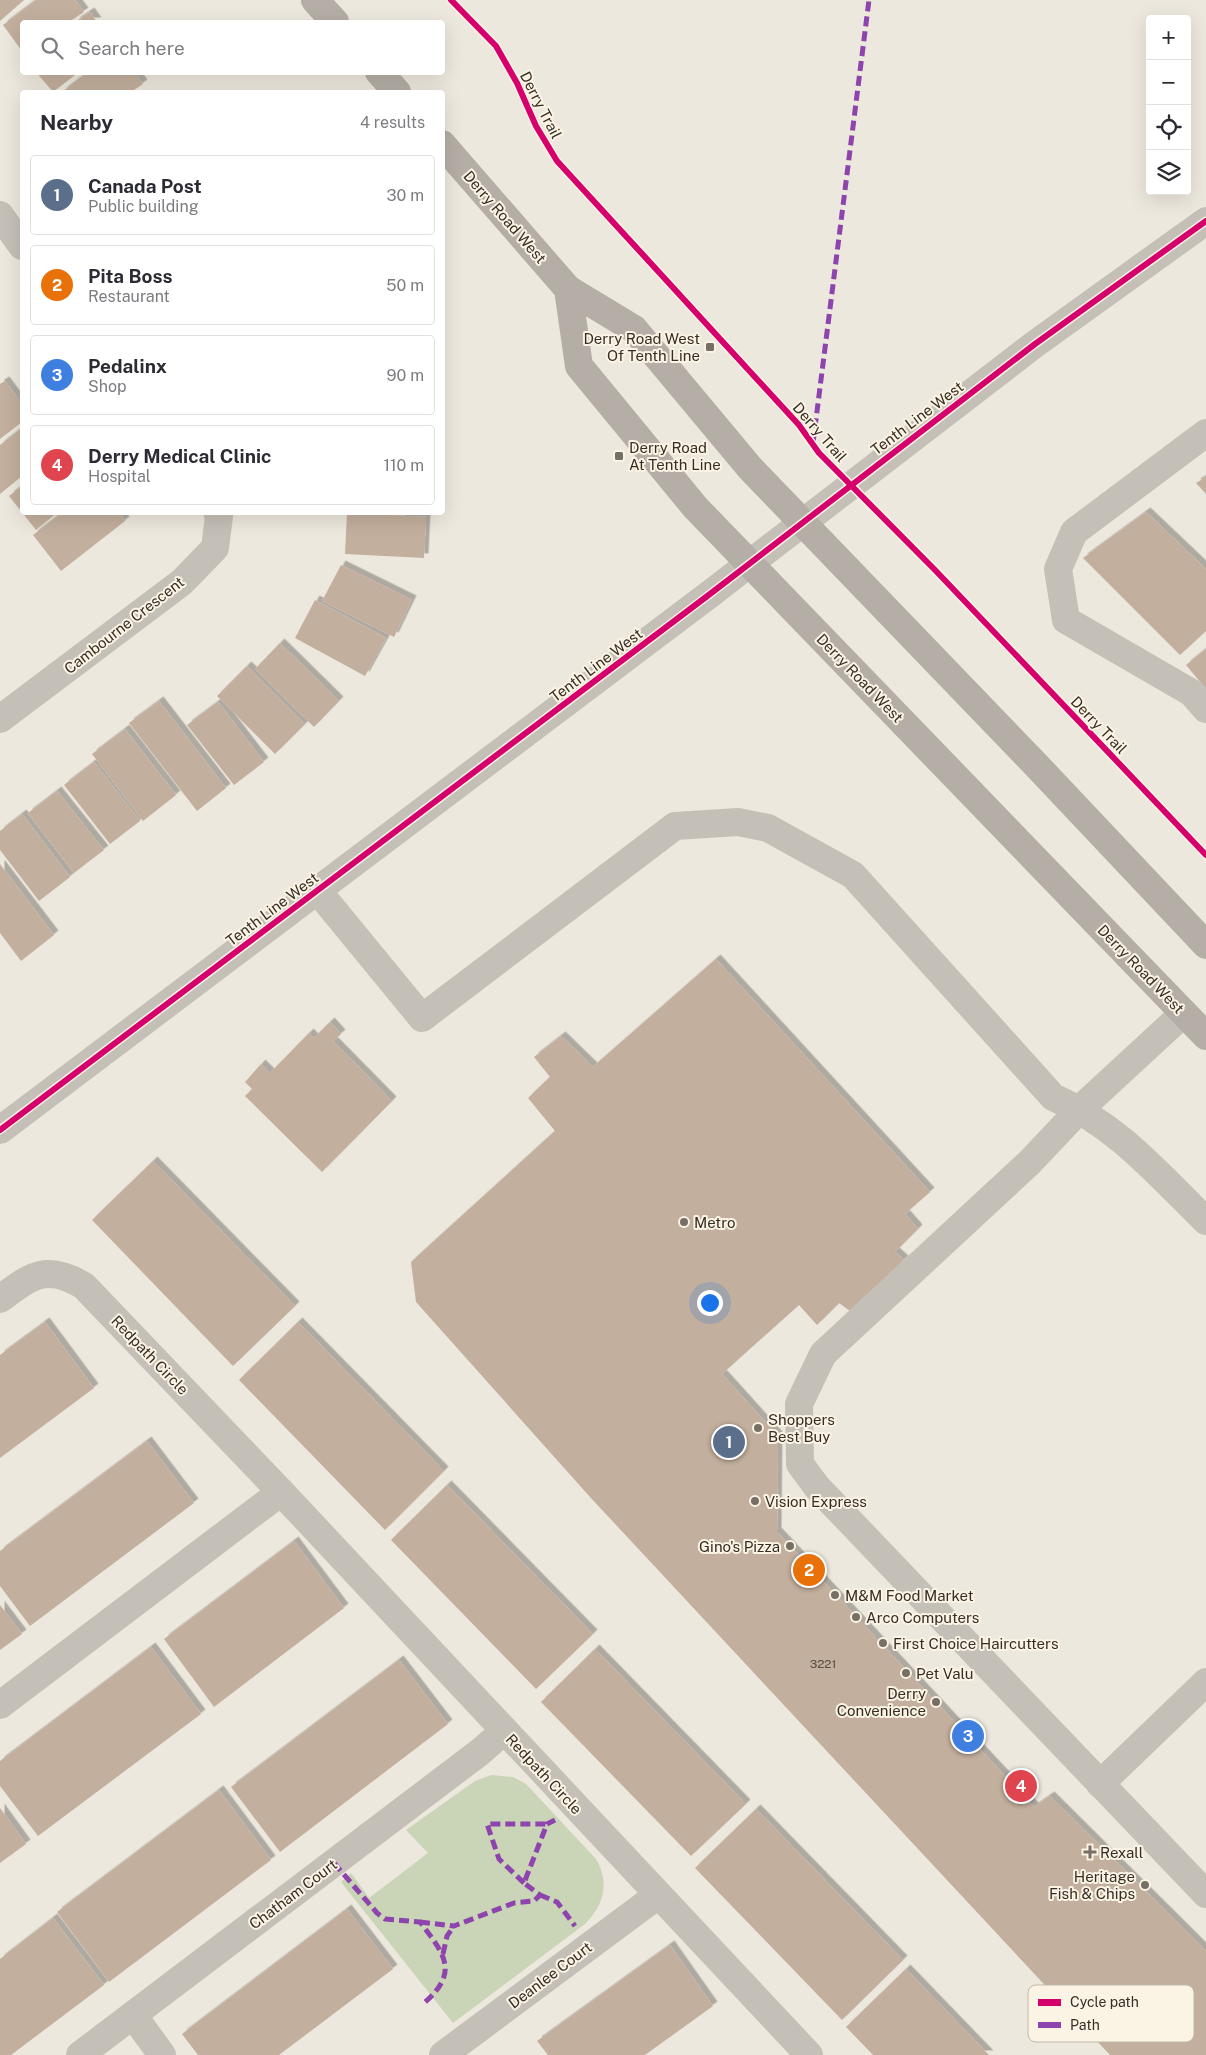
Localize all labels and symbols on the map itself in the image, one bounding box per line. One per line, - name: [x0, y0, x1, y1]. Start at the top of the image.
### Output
- street label: Derry Trail: [517, 69, 565, 141]
- street label: Derry Road West: [460, 167, 550, 267]
- place label: Derry Road West Of Tenth Line: [583, 330, 700, 364]
- marker: Derry Road West Of Tenth Line: [704, 341, 716, 353]
- street label: Tenth Line West: [868, 378, 967, 458]
- street label: Derry Trail: [790, 399, 850, 465]
- place label: Derry Road At Tenth Line: [629, 439, 721, 473]
- marker: Derry Road At Tenth Line: [613, 450, 625, 462]
- street label: Cambourne Crescent: [61, 573, 187, 677]
- street label: Tenth Line West: [547, 625, 646, 705]
- street label: Derry Road West: [813, 630, 907, 726]
- street label: Derry Trail: [1067, 693, 1131, 757]
- street label: Tenth Line West: [223, 869, 322, 949]
- street label: Derry Road West: [1094, 921, 1188, 1017]
- place label: Metro: [694, 1214, 735, 1231]
- marker: Metro: [678, 1216, 690, 1228]
- your location: [697, 1290, 723, 1316]
- street label: Redpath Circle: [108, 1312, 192, 1398]
- place label: Shoppers Best Buy: [768, 1411, 835, 1445]
- marker: Shoppers Best Buy: [752, 1422, 764, 1434]
- pin: 1: [713, 1423, 745, 1461]
- place label: Vision Express: [765, 1493, 867, 1510]
- marker: Vision Express: [749, 1495, 761, 1507]
- place label: Gino's Pizza: [699, 1538, 780, 1555]
- marker: Gino's Pizza: [784, 1540, 796, 1552]
- pin: 2: [793, 1551, 825, 1589]
- place label: M&M Food Market: [845, 1587, 974, 1604]
- marker: M&M Food Market: [829, 1589, 841, 1601]
- place label: Arco Computers: [866, 1609, 979, 1626]
- marker: Arco Computers: [850, 1611, 862, 1623]
- place label: First Choice Haircutters: [893, 1635, 1059, 1652]
- marker: First Choice Haircutters: [877, 1637, 889, 1649]
- house number: 3221: [810, 1657, 836, 1671]
- place label: Pet Valu: [916, 1665, 973, 1682]
- marker: Pet Valu: [900, 1667, 912, 1679]
- place label: Derry Convenience: [837, 1685, 926, 1719]
- marker: Derry Convenience: [930, 1696, 942, 1708]
- pin: 3: [952, 1717, 984, 1755]
- street label: Redpath Circle: [503, 1731, 585, 1817]
- pin: 4: [1005, 1767, 1037, 1805]
- place label: Rexall: [1100, 1844, 1143, 1861]
- marker: Rexall: [1084, 1846, 1096, 1858]
- street label: Chatham Court: [246, 1855, 340, 1932]
- place label: Heritage Fish & Chips: [1049, 1868, 1135, 1902]
- marker: Heritage Fish & Chips: [1139, 1879, 1151, 1891]
- street label: Deanlee Court: [505, 1938, 595, 2012]
- legend: [1028, 1985, 1194, 2042]
- text: Cycle path: [1070, 1994, 1139, 2010]
- text: Path: [1070, 2017, 1100, 2033]

